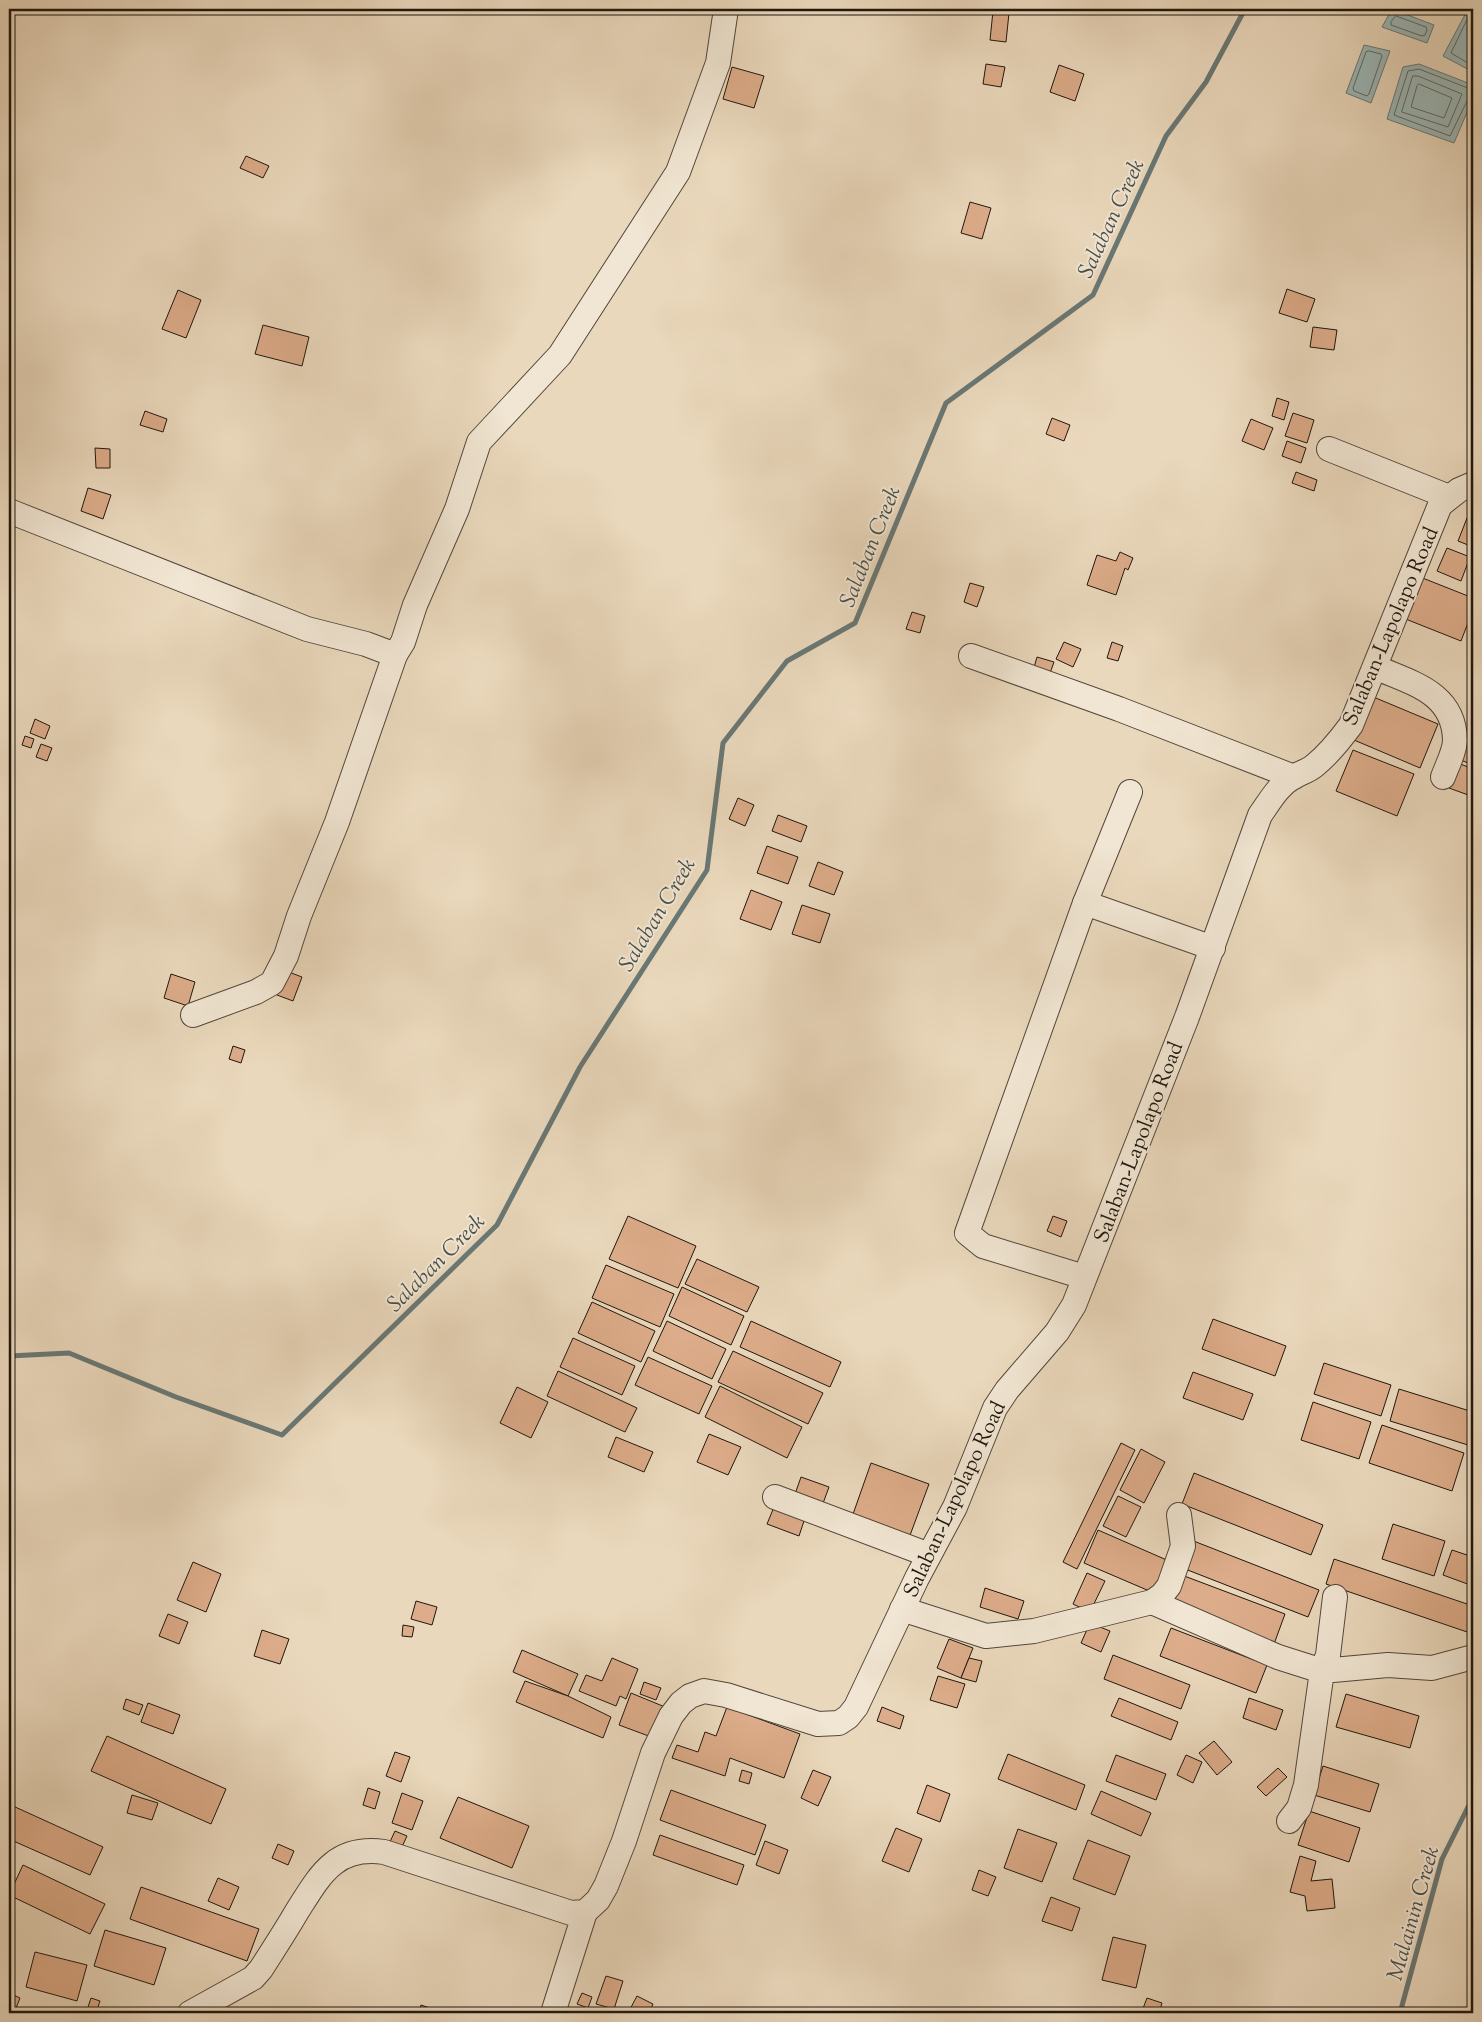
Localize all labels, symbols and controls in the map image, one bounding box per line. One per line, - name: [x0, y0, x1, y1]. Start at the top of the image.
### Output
- water label: Salaban Creek: [1071, 155, 1154, 284]
- water label: Salaban Creek: [833, 482, 911, 612]
- street label: Salaban-Lapolapo Road: [1336, 523, 1447, 731]
- water label: Salaban Creek: [612, 853, 705, 979]
- street label: Salaban-Lapolapo Road: [1088, 1038, 1192, 1248]
- water label: Salaban Creek: [381, 1208, 494, 1321]
- street label: Salaban-Lapolapo Road: [897, 1397, 1015, 1603]
- water label: Malainin Creek: [1380, 1843, 1449, 1985]

